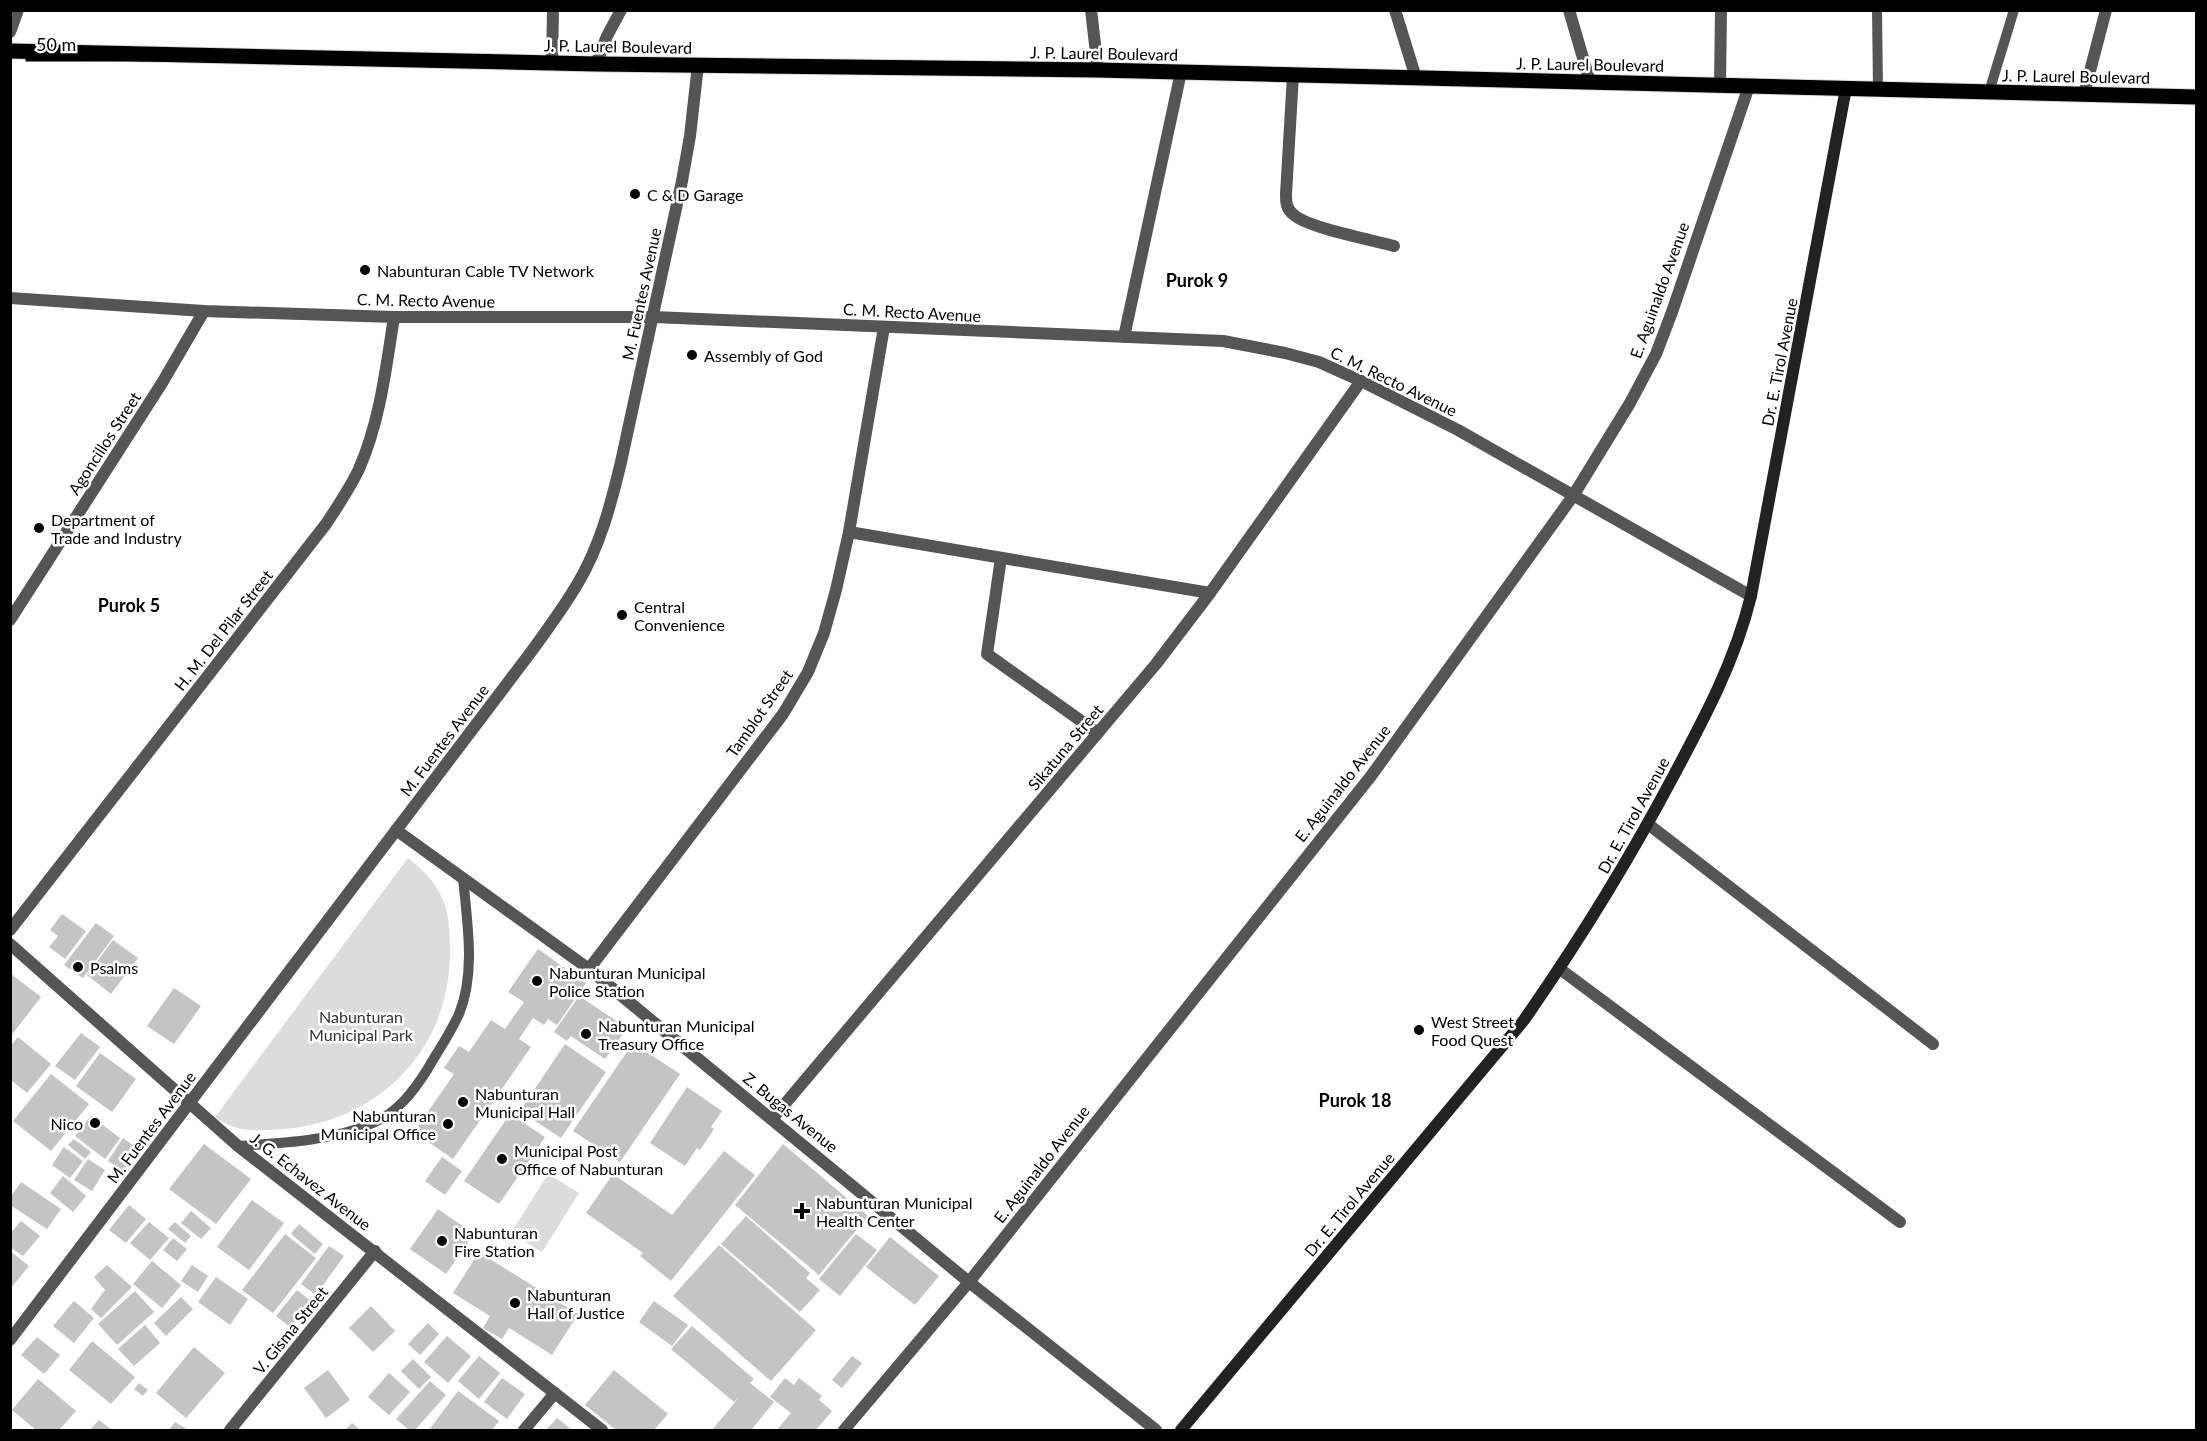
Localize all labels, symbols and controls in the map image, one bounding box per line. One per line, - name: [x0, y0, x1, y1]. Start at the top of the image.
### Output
- scale bar: [27, 24, 184, 62]
- text: 50 m: [36, 33, 76, 55]
- street label: J. P. Laurel Boulevard: [544, 35, 692, 57]
- street label: J. P. Laurel Boulevard: [1030, 42, 1178, 64]
- street label: J. P. Laurel Boulevard: [1516, 53, 1664, 75]
- street label: J. P. Laurel Boulevard: [2002, 65, 2150, 87]
- place label: C & D Garage: [647, 185, 743, 204]
- marker: C & D Garage: [628, 187, 642, 201]
- street label: E. Aguinaldo Avenue: [1625, 219, 1693, 361]
- street label: M. Fuentes Avenue: [618, 226, 664, 362]
- place label: Nabunturan Cable TV Network: [377, 261, 595, 280]
- marker: Nabunturan Cable TV Network: [358, 263, 372, 277]
- district label: Purok 9: [1166, 269, 1228, 291]
- street label: C. M. Recto Avenue: [357, 289, 495, 311]
- street label: Dr. E. Tirol Avenue: [1757, 296, 1801, 428]
- street label: C. M. Recto Avenue: [843, 299, 981, 325]
- street label: C. M. Recto Avenue: [1328, 342, 1460, 420]
- place label: Assembly of God: [704, 346, 823, 365]
- marker: Assembly of God: [685, 348, 699, 362]
- street label: Agoncillos Street: [64, 388, 144, 498]
- place label: Department of Trade and Industry: [51, 510, 182, 547]
- marker: Department of Trade and Industry: [32, 521, 46, 535]
- street label: H. M. Del Pilar Street: [170, 566, 276, 694]
- district label: Purok 5: [98, 594, 160, 616]
- place label: Central Convenience: [634, 597, 725, 634]
- marker: Central Convenience: [615, 608, 629, 622]
- street label: Tamblot Street: [722, 665, 796, 760]
- street label: M. Fuentes Avenue: [396, 680, 492, 800]
- street label: Sikatuna Street: [1024, 700, 1107, 794]
- street label: E. Aguinaldo Avenue: [1290, 721, 1394, 845]
- street label: Dr. E. Tirol Avenue: [1593, 754, 1673, 876]
- place label: Psalms: [90, 958, 138, 977]
- marker: Psalms: [71, 960, 85, 974]
- place label: Nabunturan Municipal Police Station: [549, 963, 706, 1000]
- marker: Nabunturan Municipal Police Station: [530, 974, 544, 988]
- park label: Nabunturan Municipal Park: [309, 1007, 414, 1044]
- place label: West Street Food Quest: [1431, 1012, 1514, 1049]
- place label: Nabunturan Municipal Treasury Office: [598, 1016, 755, 1053]
- marker: West Street Food Quest: [1412, 1023, 1426, 1037]
- marker: Nabunturan Municipal Treasury Office: [579, 1027, 593, 1041]
- street label: M. Fuentes Avenue: [103, 1067, 199, 1187]
- street label: Z. Bugas Avenue: [740, 1068, 842, 1156]
- place label: Nabunturan Municipal Hall: [475, 1084, 575, 1121]
- district label: Purok 18: [1319, 1089, 1391, 1111]
- marker: Nabunturan Municipal Hall: [456, 1095, 470, 1109]
- street label: E. Aguinaldo Avenue: [989, 1102, 1093, 1226]
- place label: Nabunturan Municipal Office: [320, 1106, 436, 1143]
- place label: Nico: [50, 1114, 83, 1133]
- marker: Nico: [88, 1116, 102, 1130]
- marker: Nabunturan Municipal Office: [441, 1117, 455, 1131]
- street label: J. G. Echavez Avenue: [247, 1128, 375, 1234]
- place label: Municipal Post Office of Nabunturan: [514, 1141, 663, 1178]
- street label: Dr. E. Tirol Avenue: [1300, 1148, 1398, 1260]
- marker: Municipal Post Office of Nabunturan: [495, 1152, 509, 1166]
- place label: Nabunturan Municipal Health Center: [816, 1193, 973, 1230]
- marker: Nabunturan Municipal Health Center: [793, 1202, 811, 1220]
- place label: Nabunturan Fire Station: [454, 1223, 538, 1260]
- marker: Nabunturan Fire Station: [435, 1234, 449, 1248]
- street label: V. Gisma Street: [249, 1282, 331, 1378]
- place label: Nabunturan Hall of Justice: [527, 1285, 625, 1322]
- marker: Nabunturan Hall of Justice: [508, 1296, 522, 1310]

